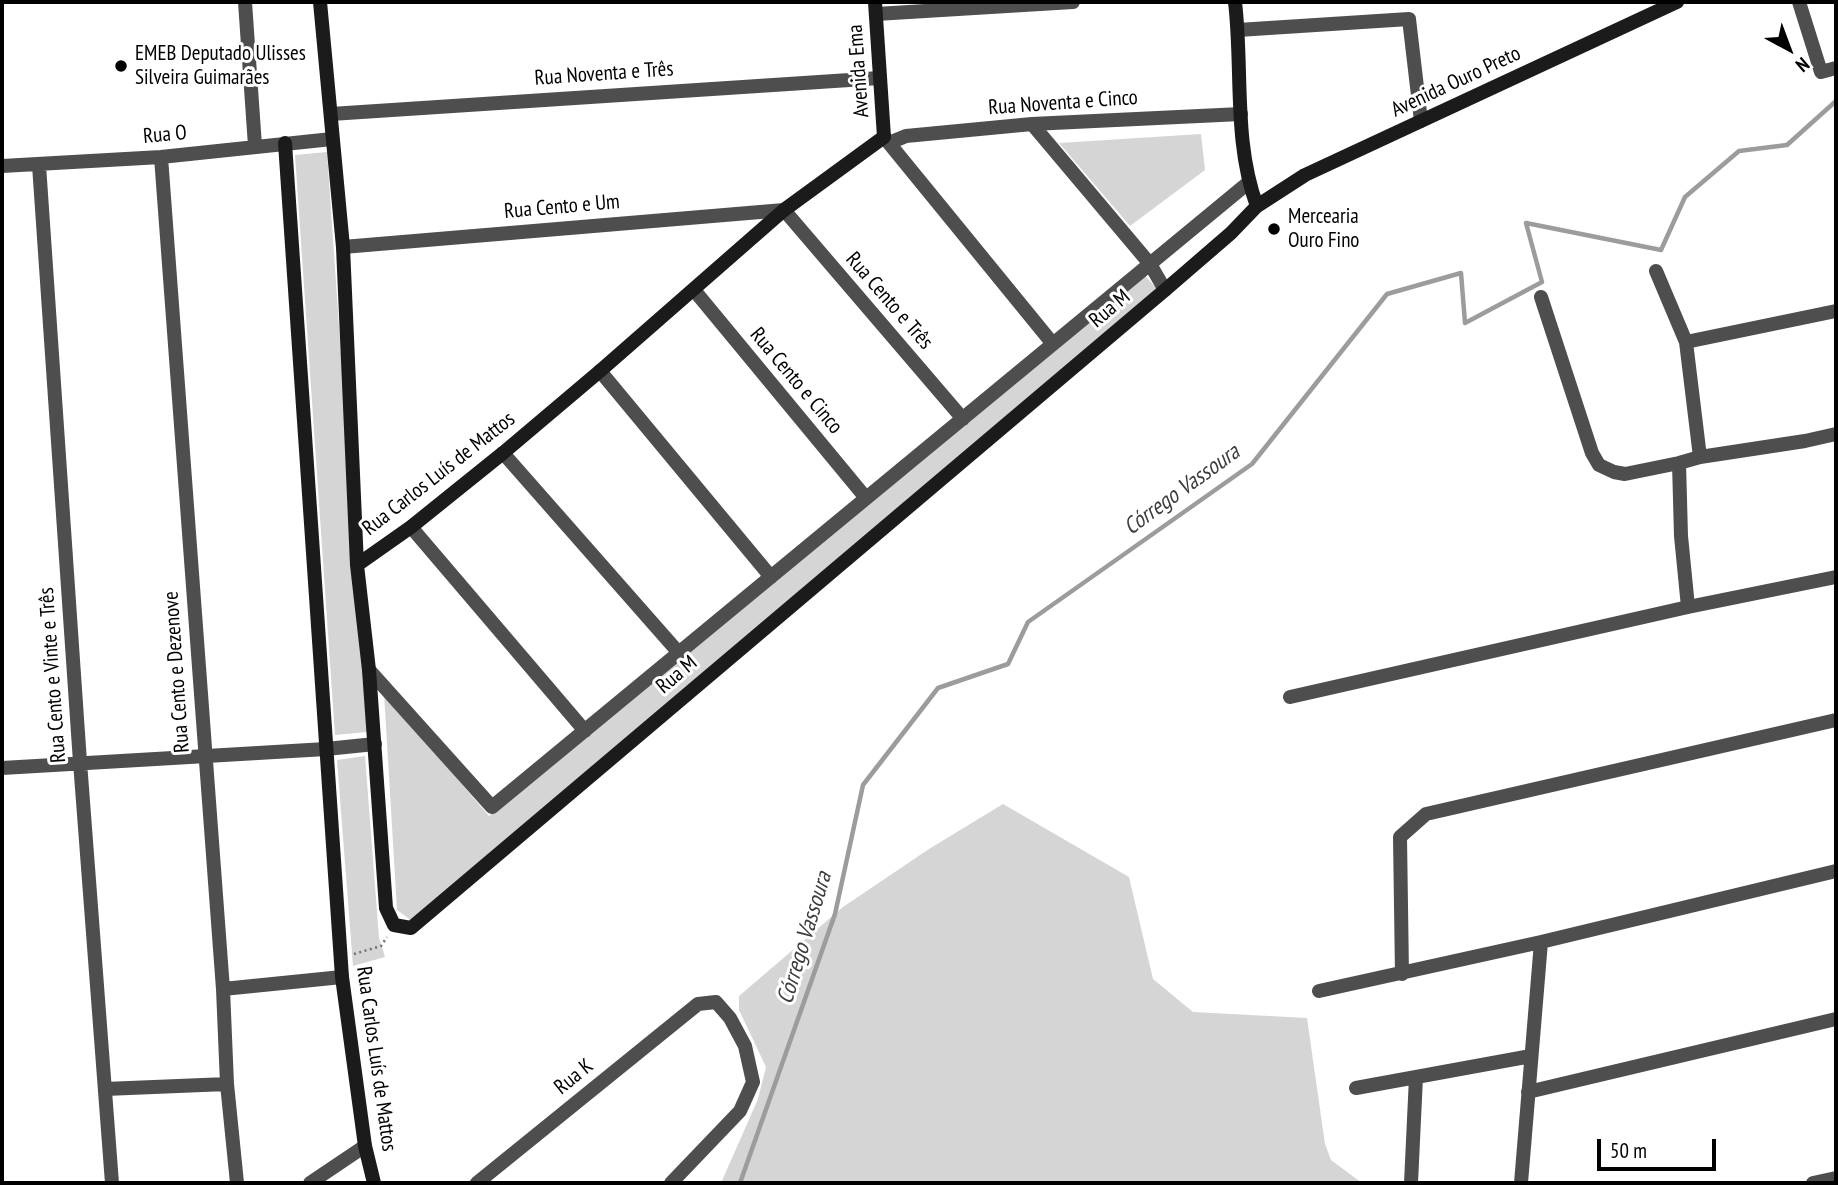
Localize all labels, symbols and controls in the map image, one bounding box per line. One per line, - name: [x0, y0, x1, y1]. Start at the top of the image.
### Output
- north arrow: [1754, 14, 1824, 84]
- street label: Avenida Ema: [843, 24, 875, 118]
- place label: EMEB Deputado Ulisses Silveira Guimarães: [135, 41, 306, 91]
- street label: Avenida Ouro Preto: [1387, 41, 1525, 123]
- text: N: [1791, 52, 1815, 77]
- street label: Rua Noventa e Três: [534, 57, 674, 91]
- marker: EMEB Deputado Ulisses Silveira Guimarães: [113, 58, 129, 74]
- street label: Rua Noventa e Cinco: [988, 85, 1138, 121]
- street label: Rua O: [142, 121, 188, 149]
- street label: Rua Cento e Um: [503, 189, 621, 225]
- place label: Mercearia Ouro Fino: [1288, 204, 1359, 254]
- marker: Mercearia Ouro Fino: [1266, 221, 1282, 237]
- street label: Rua Cento e Três: [840, 247, 938, 355]
- street label: Rua M: [1085, 285, 1135, 333]
- street label: Rua Cento e Cinco: [744, 323, 848, 439]
- street label: Rua Carlos Luís de Mattos: [358, 407, 520, 541]
- water label: Córrego Vassoura: [1119, 439, 1245, 541]
- street label: Rua Cento e Vinte e Três: [34, 586, 72, 764]
- street label: Rua Cento e Dezenove: [159, 590, 195, 754]
- street label: Rua M: [652, 651, 702, 699]
- water label: Córrego Vassoura: [772, 869, 838, 1007]
- street label: Rua Carlos Luís de Mattos: [351, 965, 401, 1153]
- street label: Rua K: [550, 1054, 598, 1100]
- scale bar: [1600, 1126, 1719, 1170]
- text: 50 m: [1610, 1137, 1647, 1164]

